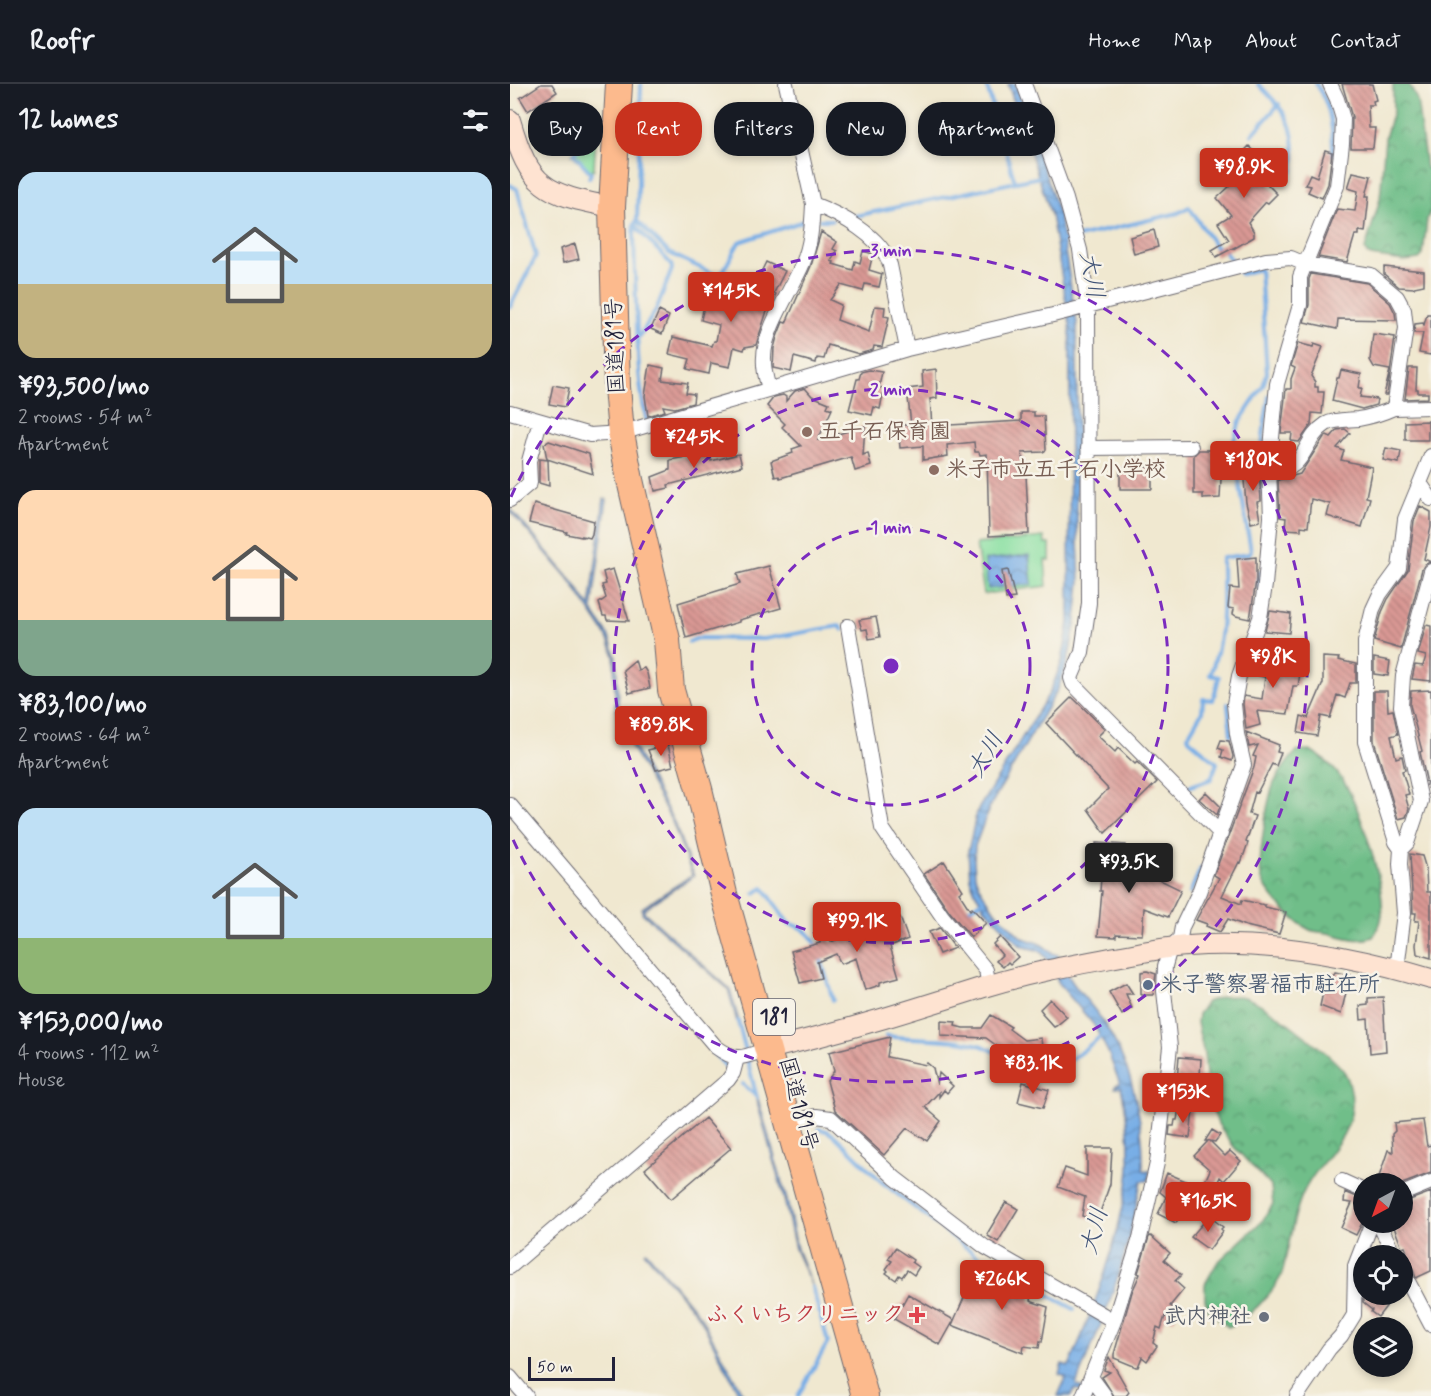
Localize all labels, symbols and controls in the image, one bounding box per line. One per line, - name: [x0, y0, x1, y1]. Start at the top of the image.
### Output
- text: Roofr: [30, 23, 94, 60]
- text: Home: [1089, 27, 1141, 55]
- text: Map: [1174, 27, 1212, 55]
- text: About: [1245, 27, 1297, 55]
- text: Contact: [1330, 27, 1401, 55]
- chip: Buy: [528, 102, 603, 156]
- chip: Rent: [615, 102, 702, 156]
- chip: Filters: [714, 102, 814, 156]
- chip: New: [826, 102, 906, 156]
- chip: Apartment: [918, 102, 1055, 156]
- text: 12 homes: [18, 103, 118, 137]
- icon: filters: [459, 104, 492, 137]
- pin: ¥98.9K: [1195, 148, 1293, 199]
- text: ¥98.9K: [1214, 154, 1274, 181]
- icon: home: [201, 211, 309, 319]
- text: 3 min: [870, 239, 912, 263]
- water label: 大川: [1072, 249, 1110, 301]
- pin: ¥145K: [689, 272, 773, 323]
- text: ¥145K: [702, 278, 760, 305]
- street label: 国道181号: [600, 297, 632, 395]
- text: ¥93,500/mo: [18, 370, 149, 404]
- text: 2 min: [870, 378, 912, 402]
- text: 2 rooms · 54 m²: [18, 404, 152, 431]
- pin: ¥245K: [652, 418, 736, 469]
- place label: 五千石保育園: [819, 418, 951, 446]
- text: ¥245K: [665, 424, 723, 451]
- marker: 五千石保育園: [800, 425, 814, 439]
- text: Apartment: [18, 431, 109, 458]
- pin: ¥180K: [1211, 441, 1295, 492]
- text: ¥180K: [1224, 447, 1282, 474]
- place label: 米子市立五千石小学校: [946, 456, 1166, 484]
- marker: 米子市立五千石小学校: [927, 463, 941, 477]
- text: 1 min: [870, 516, 912, 540]
- icon: home: [201, 529, 309, 637]
- pin: ¥98K: [1237, 638, 1309, 689]
- text: ¥98K: [1250, 644, 1296, 671]
- centre of rings: [881, 656, 901, 676]
- text: ¥83,100/mo: [18, 688, 147, 722]
- pin: ¥89.8K: [612, 706, 710, 757]
- text: ¥89.8K: [629, 712, 693, 739]
- text: 2 rooms · 64 m²: [18, 722, 151, 749]
- water label: 大川: [961, 726, 1011, 784]
- text: Apartment: [18, 749, 109, 776]
- pin: ¥93.5K: [1080, 843, 1178, 894]
- icon: home: [201, 847, 309, 955]
- text: ¥93.5K: [1099, 849, 1159, 876]
- pin: ¥99.1K: [808, 902, 906, 953]
- text: ¥99.1K: [827, 908, 887, 935]
- place label: 米子警察署福市駐在所: [1160, 971, 1380, 999]
- marker: 米子警察署福市駐在所: [1141, 978, 1155, 992]
- road number: 181: [753, 999, 795, 1035]
- text: ¥153,000/mo: [18, 1006, 163, 1040]
- text: 4 rooms · 112 m²: [18, 1040, 159, 1067]
- pin: ¥83.1K: [984, 1044, 1082, 1095]
- text: ¥83.1K: [1004, 1050, 1062, 1077]
- street label: 国道181号: [772, 1054, 824, 1154]
- text: House: [18, 1067, 65, 1094]
- pin: ¥153K: [1141, 1073, 1225, 1124]
- text: ¥153K: [1156, 1079, 1210, 1106]
- north arrow: [1353, 1173, 1413, 1233]
- map controls: [1353, 1173, 1413, 1377]
- pin: ¥165K: [1166, 1182, 1250, 1233]
- text: ¥165K: [1180, 1188, 1236, 1215]
- water label: 大川: [1074, 1204, 1116, 1258]
- button: locate: [1353, 1245, 1413, 1305]
- pin: ¥266K: [960, 1260, 1044, 1311]
- text: ¥266K: [974, 1266, 1030, 1293]
- place label: ふくいちクリニック: [706, 1301, 904, 1329]
- place label: 武内神社: [1164, 1303, 1252, 1331]
- marker: ふくいちクリニック: [908, 1306, 926, 1324]
- marker: 武内神社: [1257, 1310, 1271, 1324]
- button: layers: [1353, 1317, 1413, 1377]
- scale bar: [528, 1354, 615, 1382]
- text: 50 m: [537, 1357, 573, 1378]

